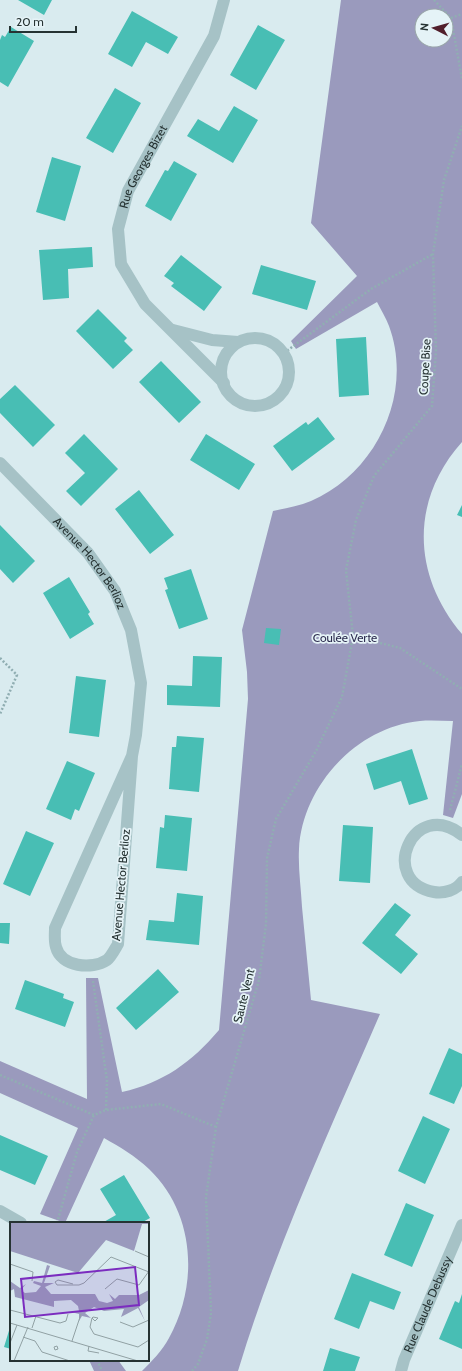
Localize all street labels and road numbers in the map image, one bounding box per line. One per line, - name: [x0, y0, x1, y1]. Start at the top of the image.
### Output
- street label: Rue Georges Bizet: [116, 122, 170, 210]
- street label: Coupe Bise: [416, 338, 433, 396]
- street label: Avenue Hector Berlioz: [50, 514, 130, 611]
- street label: Avenue Hector Berlioz: [108, 828, 133, 942]
- street label: Saute Vent: [230, 967, 257, 1025]
- street label: Rue Claude Debussy: [400, 1253, 455, 1355]

